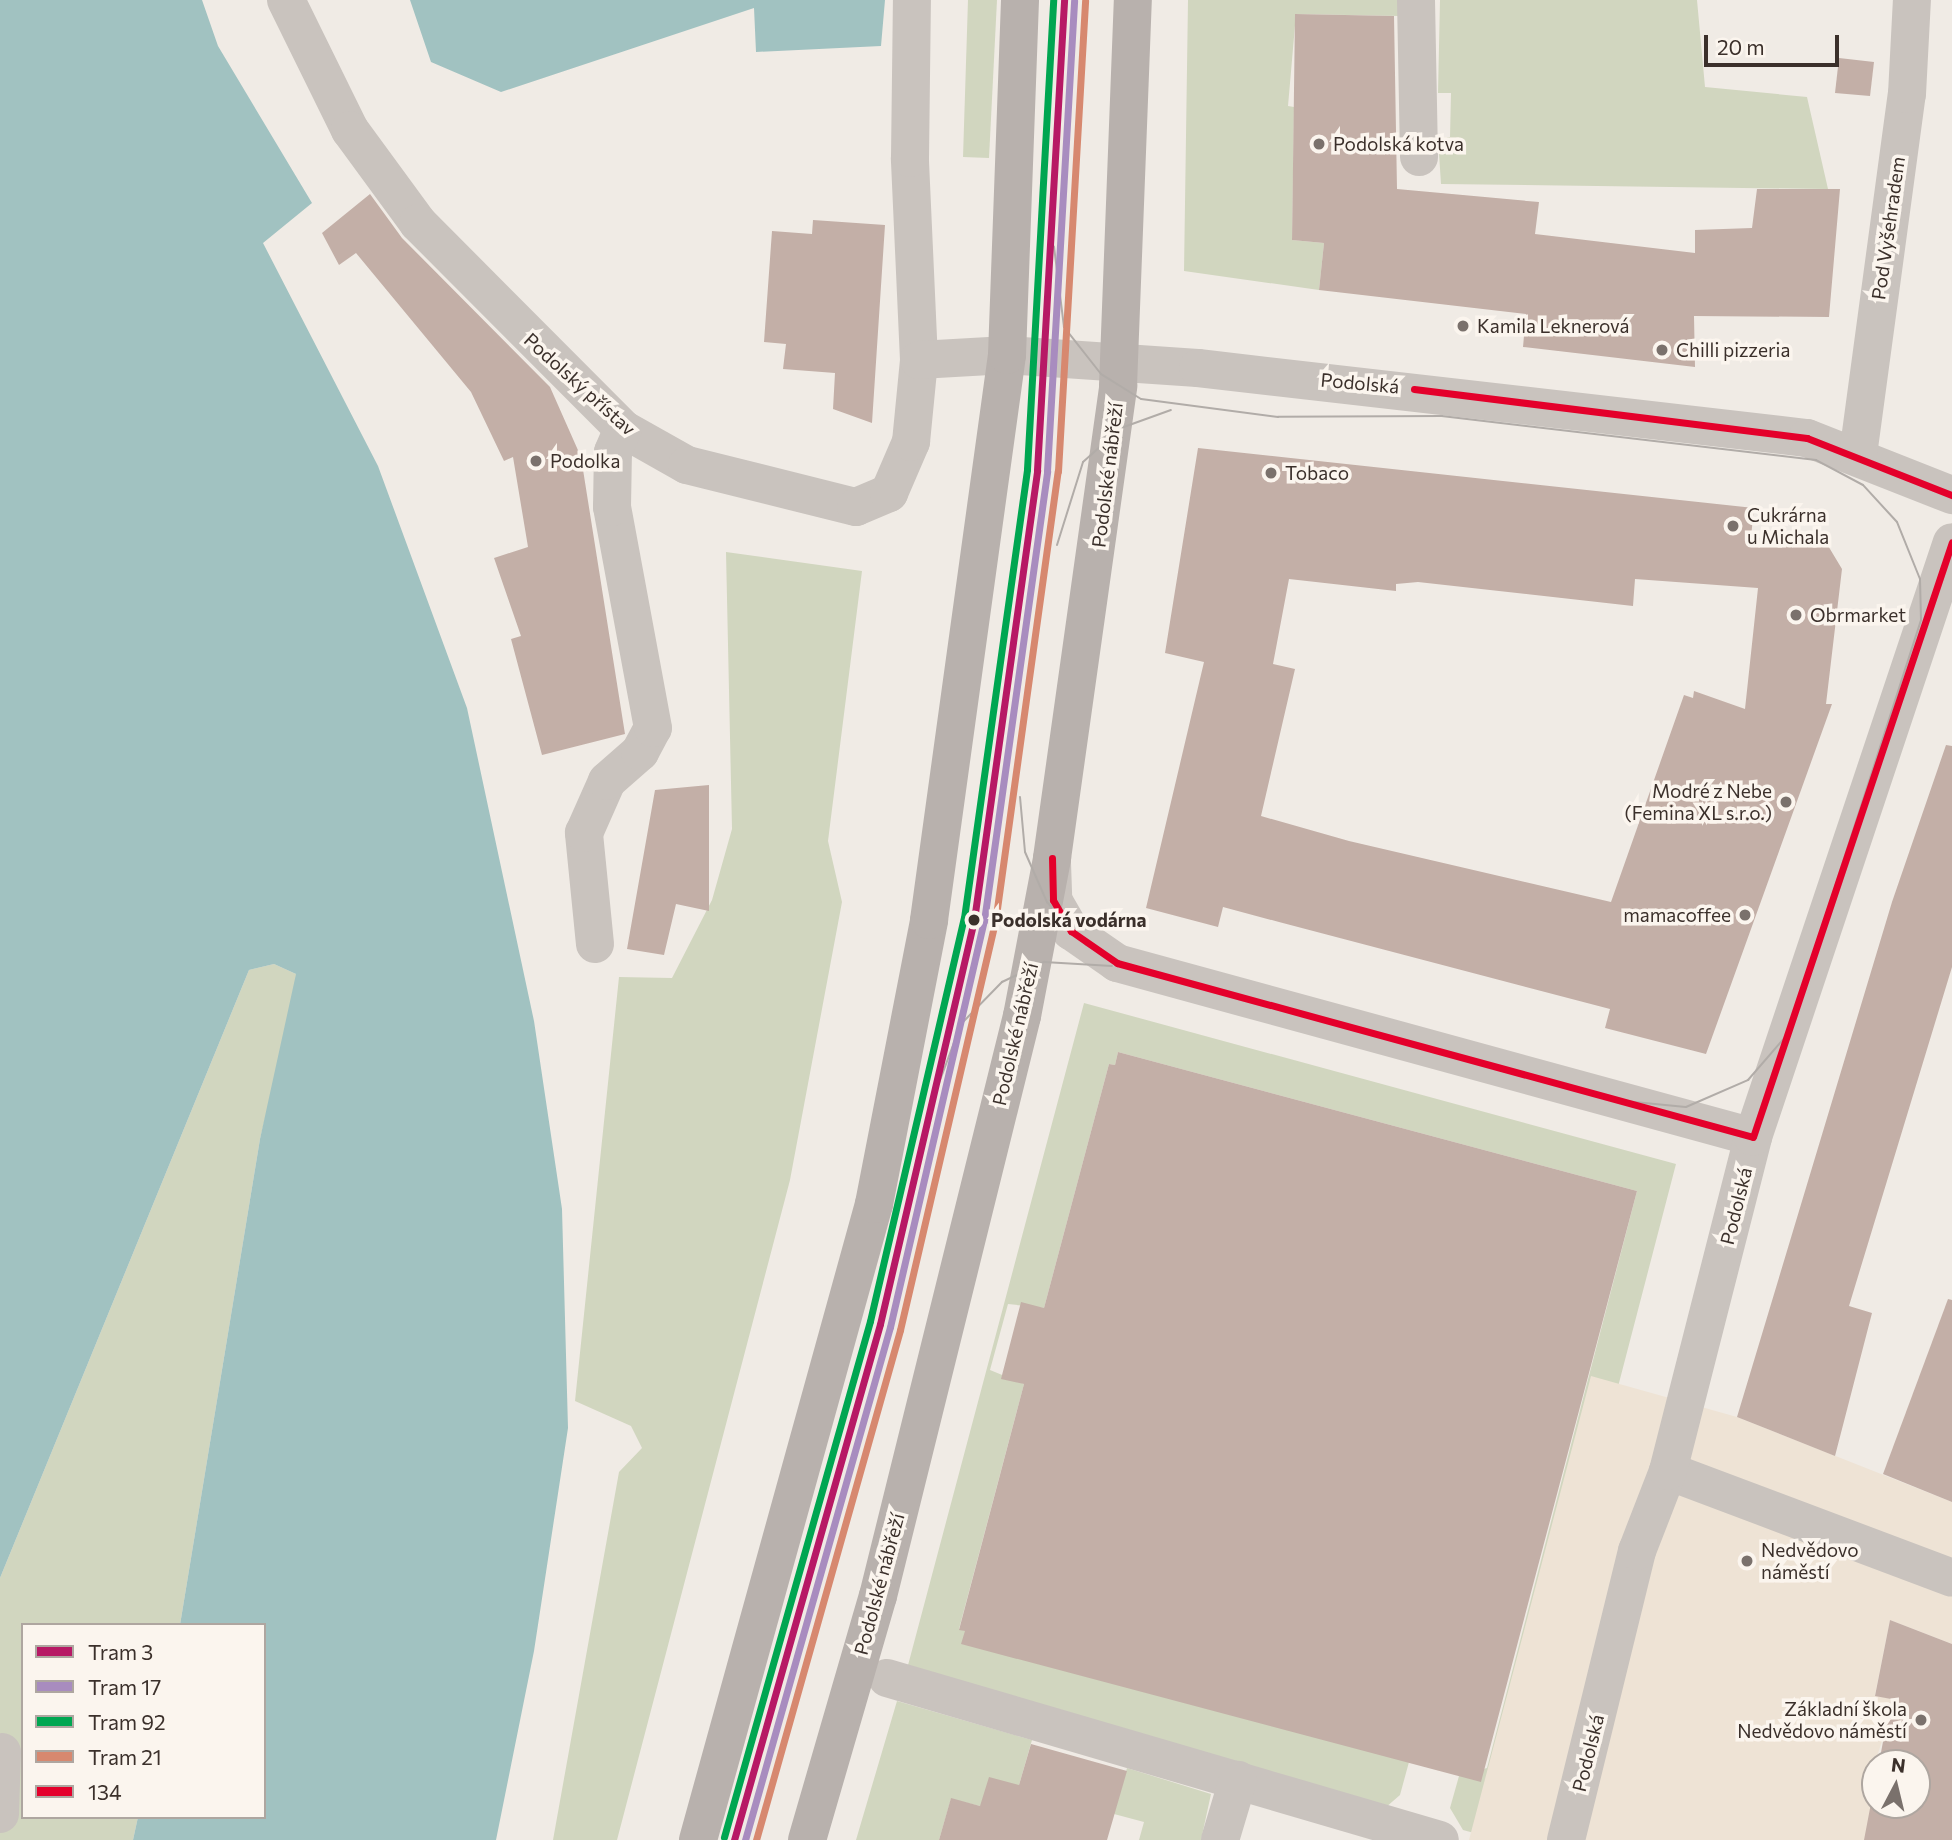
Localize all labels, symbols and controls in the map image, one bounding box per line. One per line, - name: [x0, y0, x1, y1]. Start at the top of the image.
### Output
- scale bar: [1707, 21, 1842, 65]
- text: 20 m: [1717, 34, 1765, 59]
- place label: Podolská kotva: [1333, 133, 1464, 155]
- marker: Podolská kotva: [1311, 136, 1327, 152]
- street label: Pod Vyšehradem: [1867, 155, 1909, 301]
- place label: Kamila Leknerová: [1477, 315, 1629, 337]
- marker: Kamila Leknerová: [1455, 318, 1471, 334]
- street label: Podolský přístav: [520, 328, 640, 440]
- place label: Chilli pizzeria: [1676, 339, 1790, 361]
- marker: Chilli pizzeria: [1654, 342, 1670, 358]
- street label: Podolská: [1320, 368, 1400, 398]
- street label: Podolské nábřeží: [1087, 401, 1127, 549]
- place label: Podolka: [550, 450, 620, 472]
- marker: Podolka: [528, 453, 544, 469]
- place label: Tobaco: [1285, 462, 1349, 484]
- marker: Tobaco: [1263, 465, 1279, 481]
- place label: Cukrárna u Michala: [1747, 504, 1829, 548]
- marker: Cukrárna u Michala: [1725, 518, 1741, 534]
- place label: Obrmarket: [1810, 604, 1906, 626]
- marker: Obrmarket: [1788, 607, 1804, 623]
- place label: Modré z Nebe (Femina XL s.r.o.): [1625, 780, 1772, 824]
- marker: Modré z Nebe (Femina XL s.r.o.): [1778, 794, 1794, 810]
- place label: mamacoffee: [1623, 904, 1731, 926]
- marker: mamacoffee: [1737, 907, 1753, 923]
- marker: Podolská vodárna: [963, 909, 985, 931]
- place label: Podolská vodárna: [991, 909, 1146, 931]
- street label: Podolské nábřeží: [987, 960, 1043, 1108]
- street label: Podolská: [1715, 1165, 1757, 1247]
- street label: Podolské nábřeží: [849, 1511, 909, 1657]
- place label: Nedvědovo náměstí: [1761, 1539, 1859, 1583]
- marker: Nedvědovo náměstí: [1739, 1553, 1755, 1569]
- legend: [21, 1623, 266, 1819]
- text: Tram 3: [88, 1639, 153, 1664]
- text: Tram 17: [88, 1674, 161, 1699]
- place label: Základní škola Nedvědovo náměstí: [1737, 1698, 1907, 1742]
- text: Tram 92: [88, 1709, 166, 1734]
- street label: Podolská: [1567, 1712, 1609, 1794]
- marker: Základní škola Nedvědovo náměstí: [1913, 1712, 1929, 1728]
- text: Tram 21: [88, 1744, 162, 1769]
- north arrow: [1861, 1749, 1931, 1819]
- text: N: [1890, 1752, 1907, 1777]
- text: 134: [88, 1779, 122, 1804]

